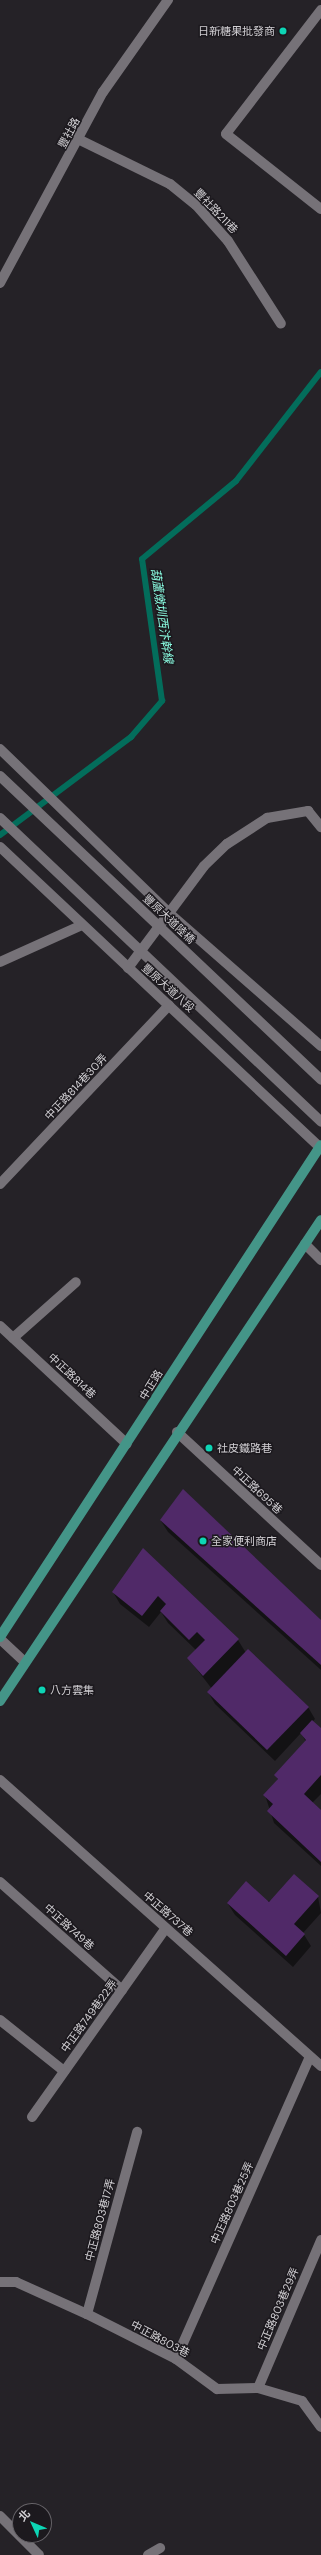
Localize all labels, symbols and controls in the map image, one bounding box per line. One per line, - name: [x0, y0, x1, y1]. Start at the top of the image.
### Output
- place label: 日新糖果批發商: [198, 24, 275, 38]
- marker: 日新糖果批發商: [278, 26, 288, 36]
- street label: 豐社路: [55, 115, 83, 151]
- street label: 豐社路211巷: [191, 186, 241, 236]
- water label: 葫蘆燉圳西汴幹線: [147, 567, 175, 665]
- street label: 豐原大道陸橋: [140, 892, 198, 946]
- street label: 豐原大道八段: [139, 961, 197, 1015]
- street label: 中正路814巷30弄: [42, 1051, 110, 1123]
- street label: 中正路814巷: [45, 1351, 99, 1401]
- street label: 中正路: [137, 1368, 165, 1402]
- place label: 社皮鐵路巷: [217, 1441, 272, 1455]
- marker: 社皮鐵路巷: [204, 1443, 214, 1453]
- street label: 中正路695巷: [229, 1463, 285, 1517]
- place label: 全家便利商店: [211, 1534, 277, 1548]
- marker: 全家便利商店: [198, 1536, 208, 1546]
- place label: 八方雲集: [50, 1683, 94, 1697]
- marker: 八方雲集: [37, 1685, 47, 1695]
- street label: 中正路737巷: [140, 1889, 196, 1939]
- street label: 中正路749巷: [41, 1901, 97, 1953]
- street label: 中正路749巷22弄: [58, 1977, 120, 2055]
- street label: 中正路803巷25弄: [208, 2160, 256, 2246]
- street label: 中正路803巷17弄: [83, 2177, 117, 2263]
- street label: 中正路803巷29弄: [255, 2266, 301, 2352]
- street label: 中正路803巷: [128, 2318, 192, 2360]
- north arrow: [12, 2503, 52, 2543]
- text: 北: [15, 2507, 33, 2524]

